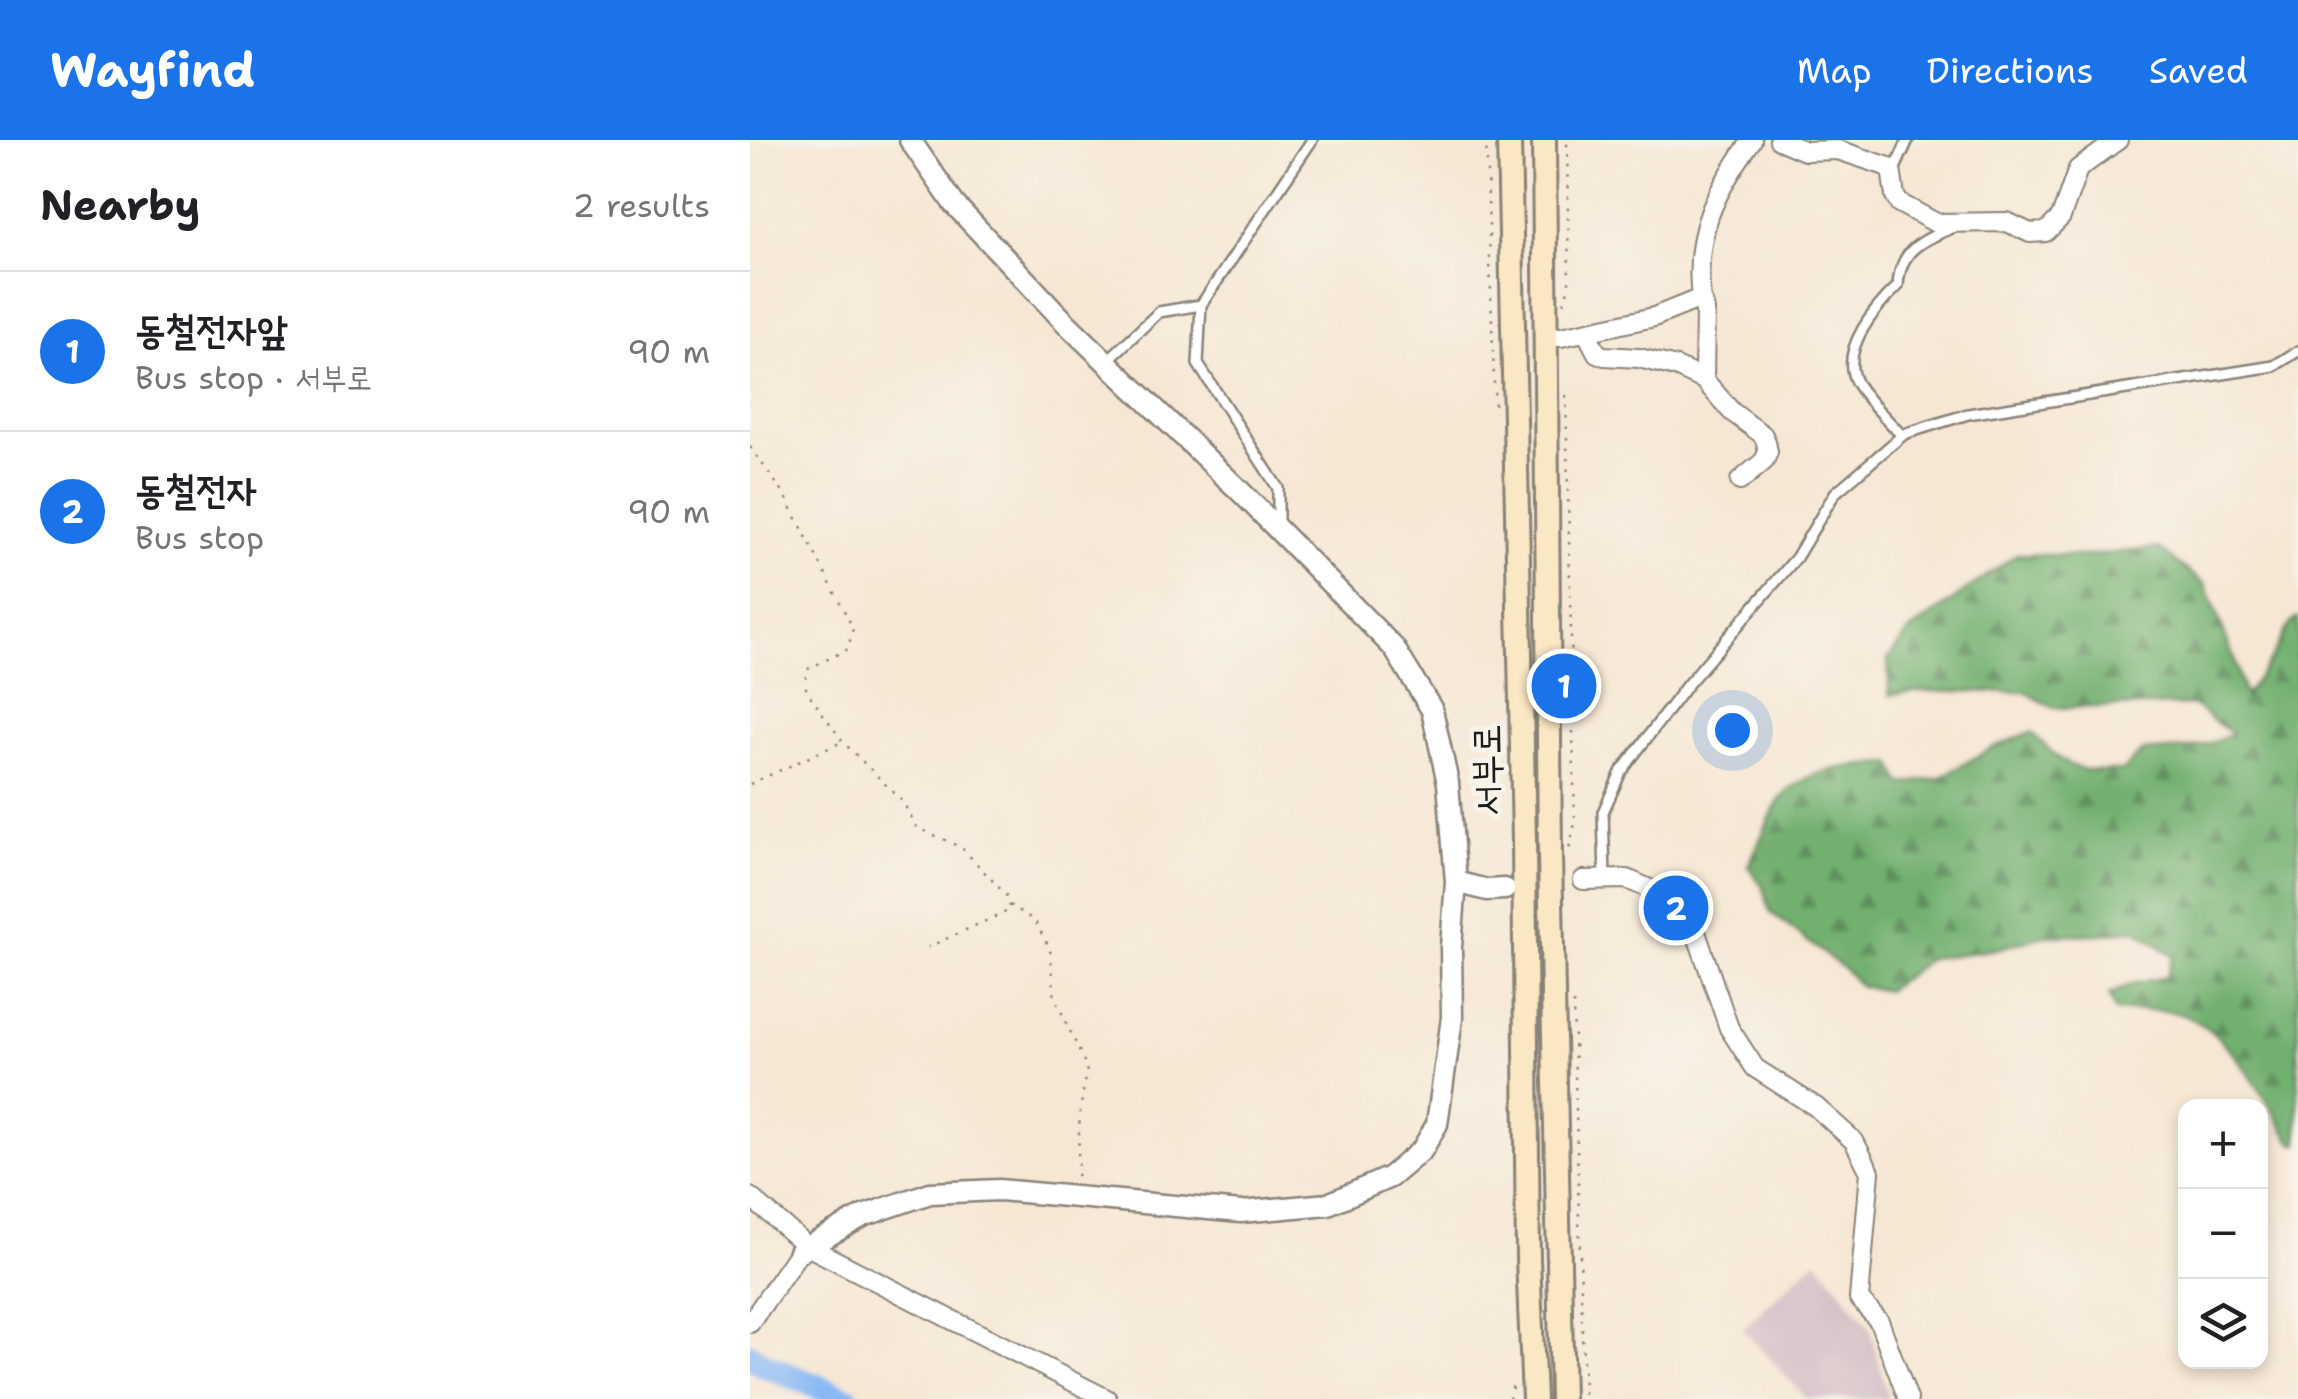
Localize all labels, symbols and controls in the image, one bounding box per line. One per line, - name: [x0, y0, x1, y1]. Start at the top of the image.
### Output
- text: Wayfind: [50, 38, 256, 102]
- text: Map: [1797, 47, 1872, 94]
- text: Directions: [1927, 47, 2094, 94]
- text: Saved: [2149, 47, 2248, 94]
- text: Nearby: [40, 177, 200, 233]
- text: 2 results: [573, 184, 710, 227]
- text: 동철전자앞: [135, 304, 288, 355]
- text: 1: [65, 330, 80, 373]
- text: 90 m: [627, 330, 710, 373]
- text: Bus stop · 서부로: [135, 356, 372, 399]
- text: 동철전자: [135, 464, 257, 515]
- text: 2: [61, 490, 84, 533]
- text: 90 m: [627, 490, 710, 533]
- text: Bus stop: [135, 516, 264, 559]
- pin: 1: [1532, 648, 1596, 724]
- your location: [1707, 705, 1758, 756]
- street label: 서부로: [1460, 724, 1513, 816]
- pin: 2: [1644, 870, 1708, 946]
- map controls: [2178, 1099, 2268, 1369]
- button: +: [2178, 1099, 2268, 1189]
- button: −: [2178, 1189, 2268, 1279]
- button: layers: [2178, 1279, 2268, 1369]

